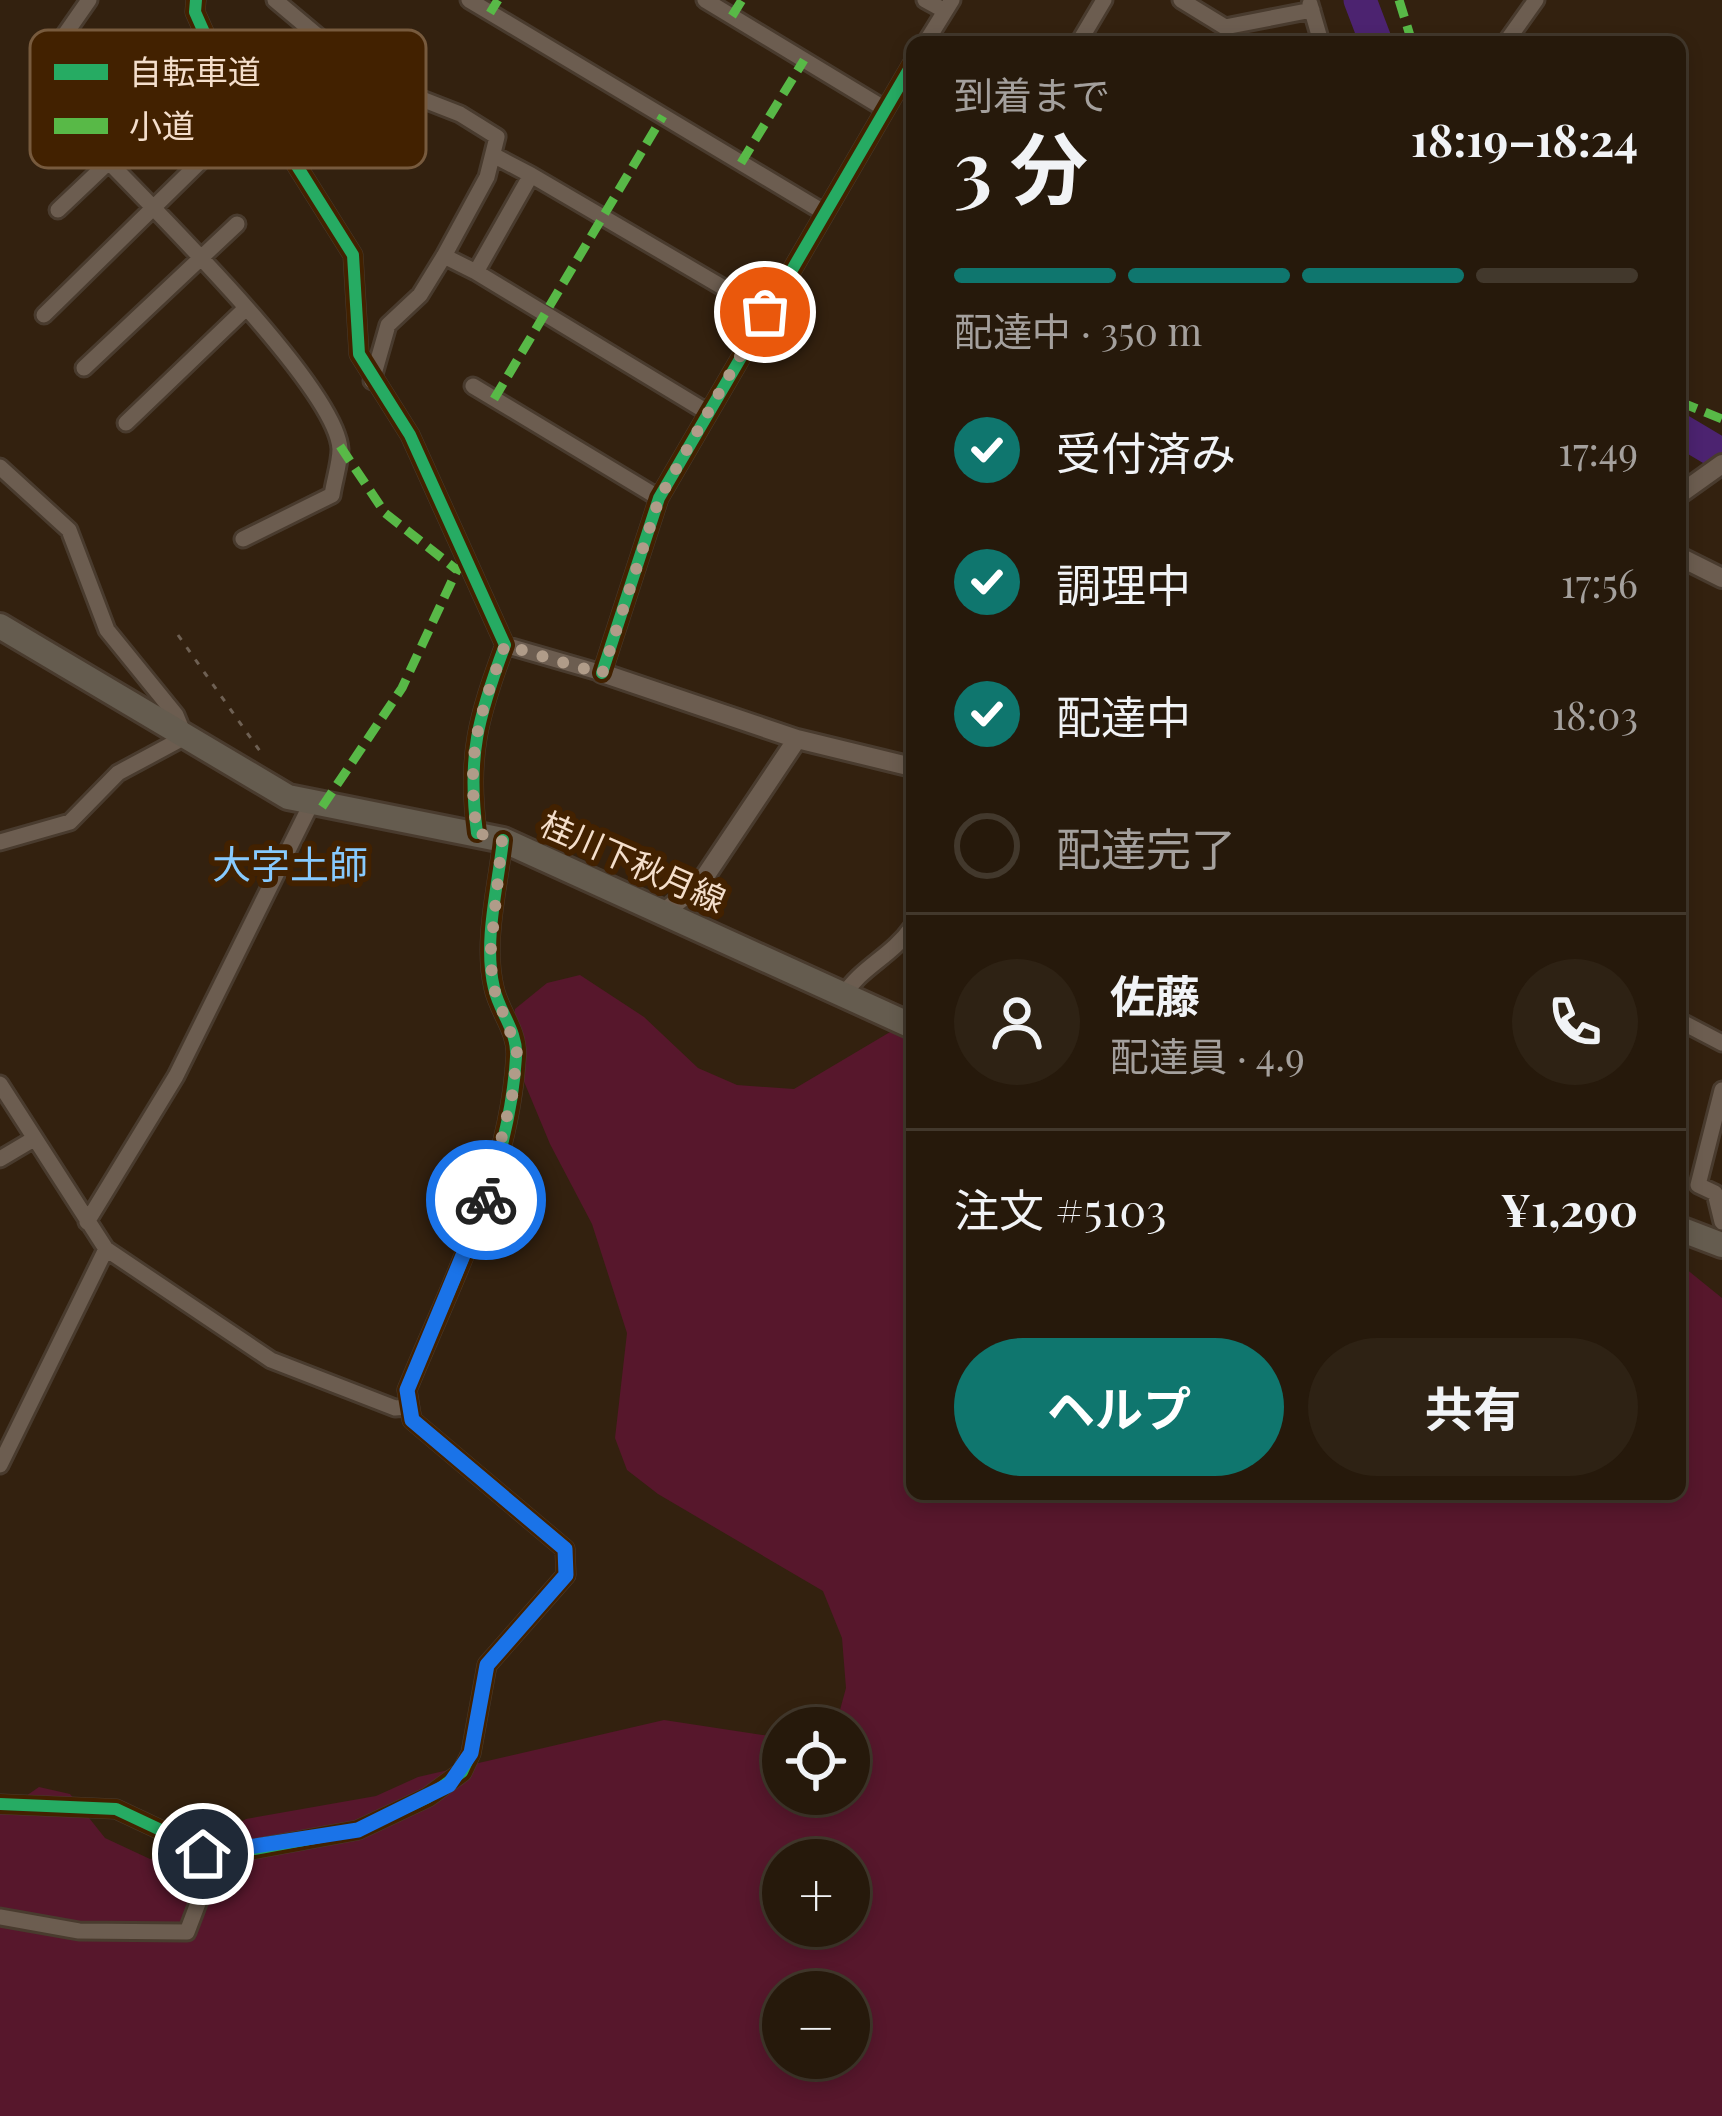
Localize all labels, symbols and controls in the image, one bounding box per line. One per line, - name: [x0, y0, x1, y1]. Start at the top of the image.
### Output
- legend: [30, 30, 426, 168]
- text: 自転車道: [129, 48, 261, 92]
- text: 到着まで: [954, 68, 1110, 120]
- text: 小道: [129, 102, 195, 146]
- text: 18:19–18:24: [1411, 108, 1638, 168]
- text: 3 分: [954, 114, 1088, 218]
- pin: [714, 261, 816, 363]
- icon: bag: [732, 279, 798, 345]
- text: 配達中 · 350 m: [954, 304, 1202, 356]
- icon: check: [954, 417, 1020, 483]
- text: 受付済み: [1056, 421, 1236, 481]
- text: 17:49: [1558, 424, 1638, 476]
- icon: check: [954, 549, 1020, 615]
- text: 調理中: [1056, 553, 1191, 613]
- text: 17:56: [1561, 556, 1638, 608]
- icon: check: [954, 681, 1020, 747]
- text: 配達中: [1056, 685, 1191, 745]
- text: 18:03: [1552, 688, 1638, 740]
- street label: 桂川下秋月線: [534, 800, 733, 921]
- text: 配達完了: [1056, 817, 1236, 877]
- district label: 大字土師: [212, 837, 368, 889]
- button: person: [954, 959, 1080, 1085]
- button: phone: [1512, 959, 1638, 1085]
- text: 佐藤: [1110, 964, 1200, 1024]
- text: 配達員 · 4.9: [1110, 1029, 1305, 1081]
- courier: [426, 1140, 546, 1260]
- icon: bike: [453, 1167, 519, 1233]
- text: 注文 #5103: [954, 1178, 1167, 1238]
- text: ¥1,290: [1501, 1178, 1638, 1238]
- button: ヘルプ: [954, 1338, 1284, 1476]
- button: 共有: [1308, 1338, 1638, 1476]
- map controls: [762, 1707, 870, 2079]
- button: locate: [762, 1707, 870, 1815]
- pin: [152, 1803, 254, 1905]
- icon: home: [170, 1821, 236, 1887]
- button: +: [762, 1839, 870, 1947]
- button: −: [762, 1971, 870, 2079]

